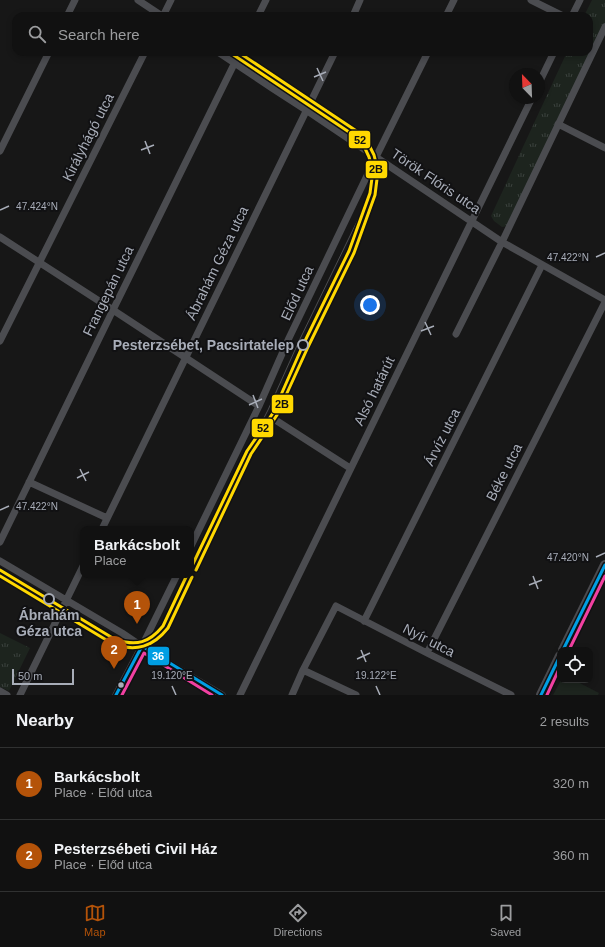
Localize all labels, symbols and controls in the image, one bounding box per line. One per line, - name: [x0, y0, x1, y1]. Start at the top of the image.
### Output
- search box: [12, 12, 593, 56]
- icon: search: [26, 23, 48, 45]
- text: Search here: [58, 26, 140, 43]
- north arrow: [509, 68, 545, 104]
- street label: Királyhágó utca: [59, 90, 117, 184]
- line badge: 52: [348, 130, 371, 149]
- text: 52: [354, 134, 366, 146]
- street label: Török Flóris utca: [388, 145, 484, 217]
- line badge: 2B: [365, 160, 388, 179]
- text: 2B: [369, 163, 383, 175]
- text: 47.424°N: [16, 201, 58, 212]
- street label: Ábrahám Géza utca: [183, 203, 252, 322]
- street label: Frangepán utca: [79, 243, 137, 339]
- text: 47.422°N: [547, 252, 589, 263]
- street label: Előd utca: [277, 263, 317, 323]
- your location: [360, 295, 380, 315]
- place label: Pesterzsébet, Pacsirtatelep: [113, 337, 294, 353]
- marker: Pesterzsébet, Pacsirtatelep: [297, 339, 309, 351]
- street label: Alsó határút: [350, 354, 398, 428]
- line badge: 2B: [271, 394, 294, 414]
- text: 2B: [275, 398, 289, 410]
- street label: Árvíz utca: [421, 405, 463, 468]
- line badge: 52: [251, 418, 274, 438]
- text: 52: [257, 422, 269, 434]
- street label: Béke utca: [483, 440, 525, 503]
- text: 47.422°N: [16, 501, 58, 512]
- popup: [80, 526, 194, 578]
- text: Barkácsbolt: [94, 536, 180, 553]
- text: 47.420°N: [547, 552, 589, 563]
- text: Place: [94, 553, 127, 568]
- pin: 1: [124, 591, 150, 624]
- marker: Ábrahám Géza utca: [43, 593, 55, 605]
- place label: Ábrahám Géza utca: [16, 607, 82, 639]
- street label: Nyír utca: [400, 620, 458, 660]
- pin: 2: [101, 636, 127, 669]
- line badge: 36: [147, 646, 170, 666]
- map controls: [557, 647, 593, 683]
- button: locate: [557, 647, 593, 683]
- text: 36: [152, 650, 164, 662]
- scale bar: [12, 667, 74, 686]
- text: 50 m: [18, 670, 42, 682]
- text: 19.120°E: [151, 670, 193, 681]
- text: 19.122°E: [355, 670, 397, 681]
- unlabelled marker: [116, 680, 126, 690]
- text: Nearby: [16, 711, 74, 730]
- text: 2 results: [540, 714, 589, 729]
- text: Barkácsbolt: [54, 768, 140, 785]
- text: 1: [25, 776, 33, 791]
- text: 320 m: [553, 776, 589, 791]
- text: Place · Előd utca: [54, 785, 152, 800]
- text: Pesterzsébeti Civil Ház: [54, 840, 217, 857]
- text: 2: [25, 848, 33, 863]
- text: 360 m: [553, 848, 589, 863]
- text: Place · Előd utca: [54, 857, 152, 872]
- tab: Map: [84, 902, 106, 938]
- tab: Directions: [273, 902, 322, 938]
- tab: Saved: [490, 902, 521, 938]

